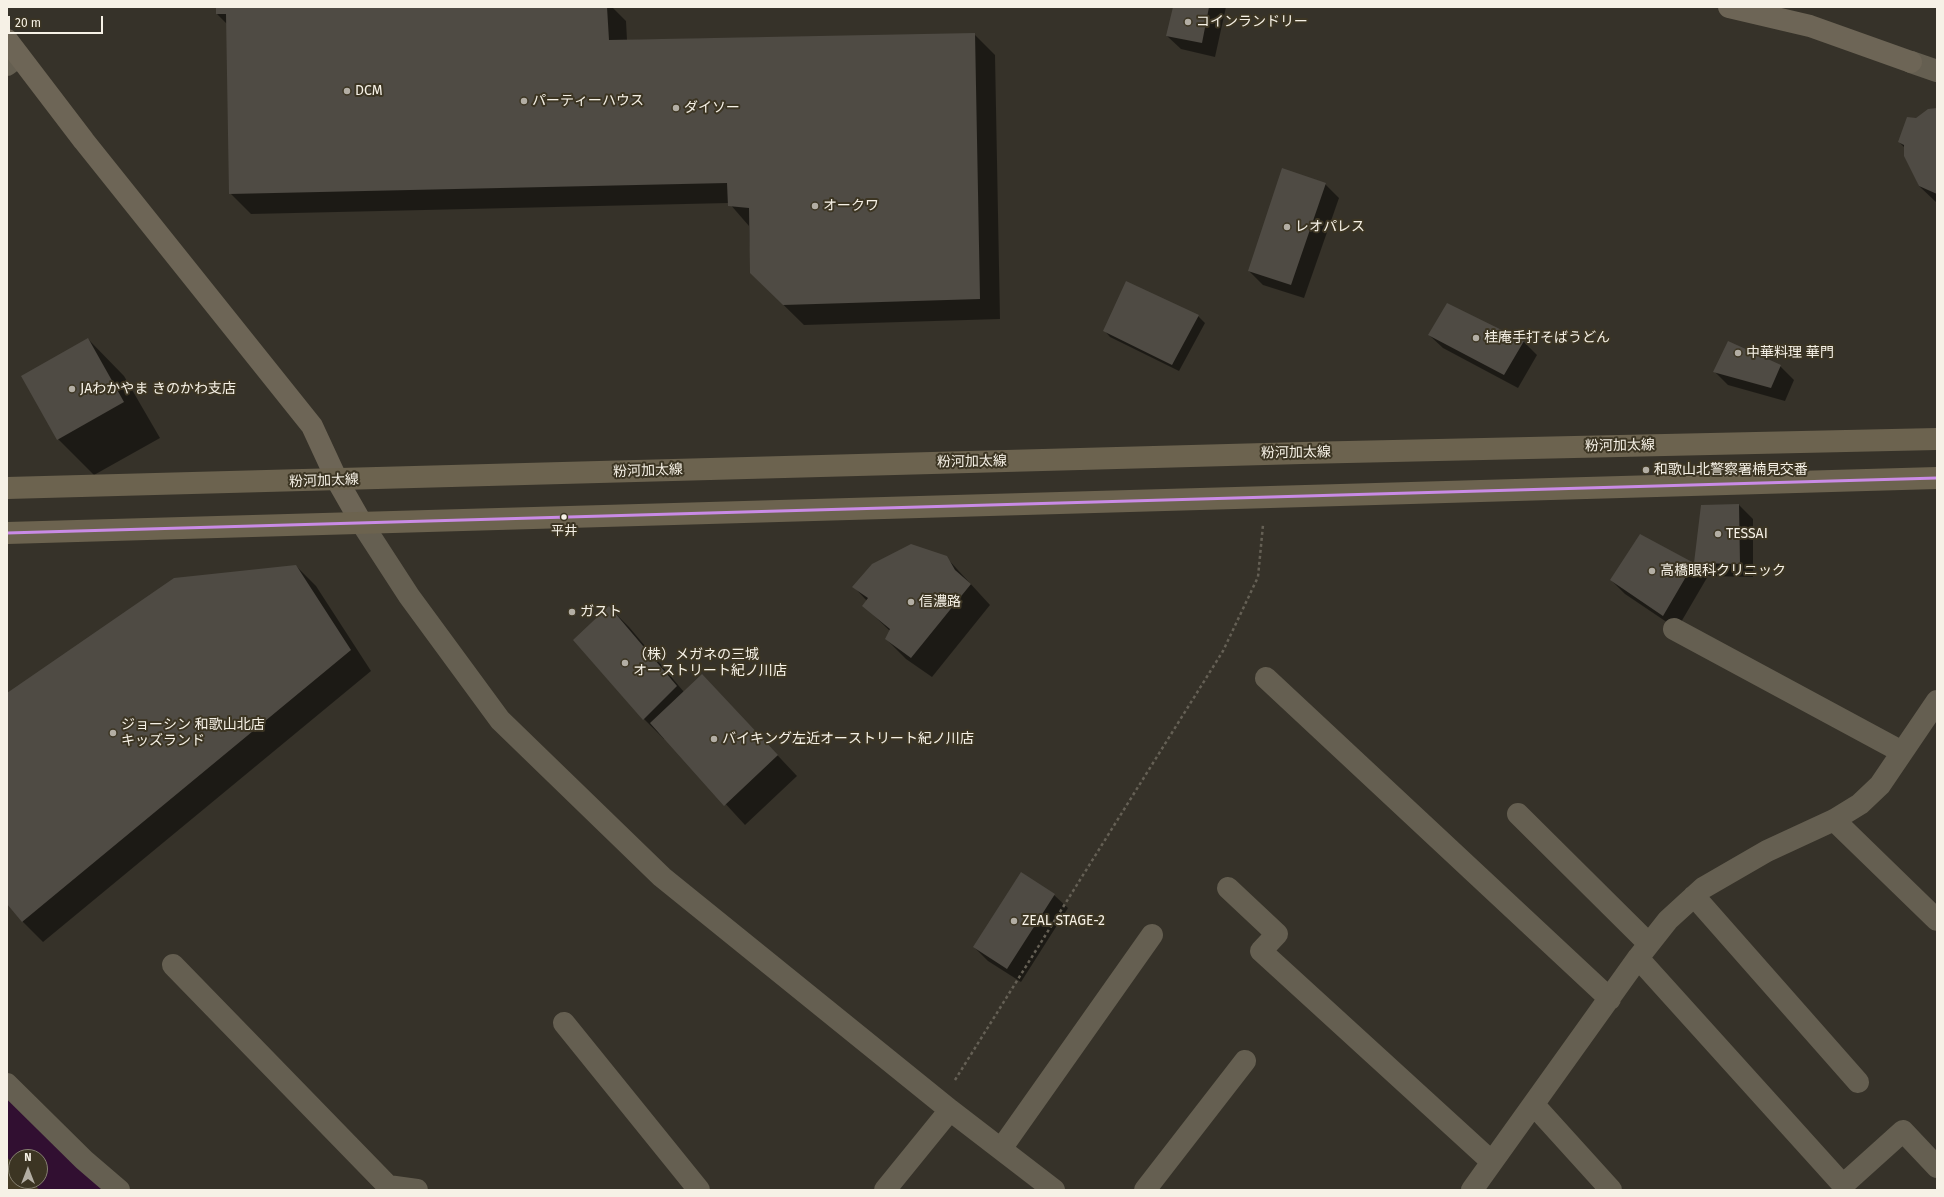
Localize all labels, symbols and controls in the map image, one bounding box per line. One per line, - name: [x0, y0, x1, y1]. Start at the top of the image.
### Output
- scale bar: [10, 8, 105, 34]
- place label: コインランドリー: [1196, 14, 1308, 30]
- text: 20 m: [15, 16, 41, 30]
- marker: コインランドリー: [1183, 17, 1193, 27]
- place label: DCM: [355, 83, 383, 99]
- marker: DCM: [342, 86, 352, 96]
- place label: パーティーハウス: [532, 93, 644, 109]
- marker: パーティーハウス: [519, 96, 529, 106]
- place label: ダイソー: [684, 100, 740, 116]
- marker: ダイソー: [671, 103, 681, 113]
- place label: オークワ: [823, 198, 879, 214]
- marker: オークワ: [810, 201, 820, 211]
- place label: レオパレス: [1295, 219, 1365, 235]
- marker: レオパレス: [1282, 222, 1292, 232]
- place label: 桂庵手打そばうどん: [1484, 330, 1610, 346]
- marker: 桂庵手打そばうどん: [1471, 333, 1481, 343]
- place label: 中華料理 華門: [1746, 345, 1834, 361]
- marker: 中華料理 華門: [1733, 348, 1743, 358]
- place label: JAわかやま きのかわ支店: [80, 381, 236, 397]
- marker: JAわかやま きのかわ支店: [67, 384, 77, 394]
- street label: 粉河加太線: [1585, 437, 1655, 455]
- street label: 粉河加太線: [1261, 444, 1331, 462]
- street label: 粉河加太線: [937, 453, 1007, 471]
- street label: 粉河加太線: [613, 461, 683, 481]
- place label: 和歌山北警察署楠見交番: [1654, 462, 1808, 478]
- marker: 和歌山北警察署楠見交番: [1641, 465, 1651, 475]
- street label: 粉河加太線: [289, 471, 359, 491]
- marker: 平井: [559, 512, 569, 522]
- place label: 平井: [551, 523, 577, 539]
- place label: TESSAI: [1726, 526, 1768, 542]
- marker: TESSAI: [1713, 529, 1723, 539]
- place label: 高橋眼科クリニック: [1660, 563, 1786, 579]
- marker: 高橋眼科クリニック: [1647, 566, 1657, 576]
- place label: 信濃路: [919, 594, 961, 610]
- marker: 信濃路: [906, 597, 916, 607]
- place label: ガスト: [580, 604, 622, 620]
- marker: ガスト: [567, 607, 577, 617]
- place label: （株）メガネの三城 オーストリート紀ノ川店: [633, 647, 787, 680]
- marker: （株）メガネの三城 オーストリート紀ノ川店: [620, 658, 630, 668]
- place label: ジョーシン 和歌山北店 キッズランド: [121, 717, 265, 750]
- marker: ジョーシン 和歌山北店 キッズランド: [108, 728, 118, 738]
- place label: バイキング左近オーストリート紀ノ川店: [722, 731, 974, 747]
- marker: バイキング左近オーストリート紀ノ川店: [709, 734, 719, 744]
- place label: ZEAL STAGE-2: [1022, 913, 1105, 929]
- marker: ZEAL STAGE-2: [1009, 916, 1019, 926]
- north arrow: [8, 1149, 48, 1189]
- text: N: [24, 1151, 32, 1164]

